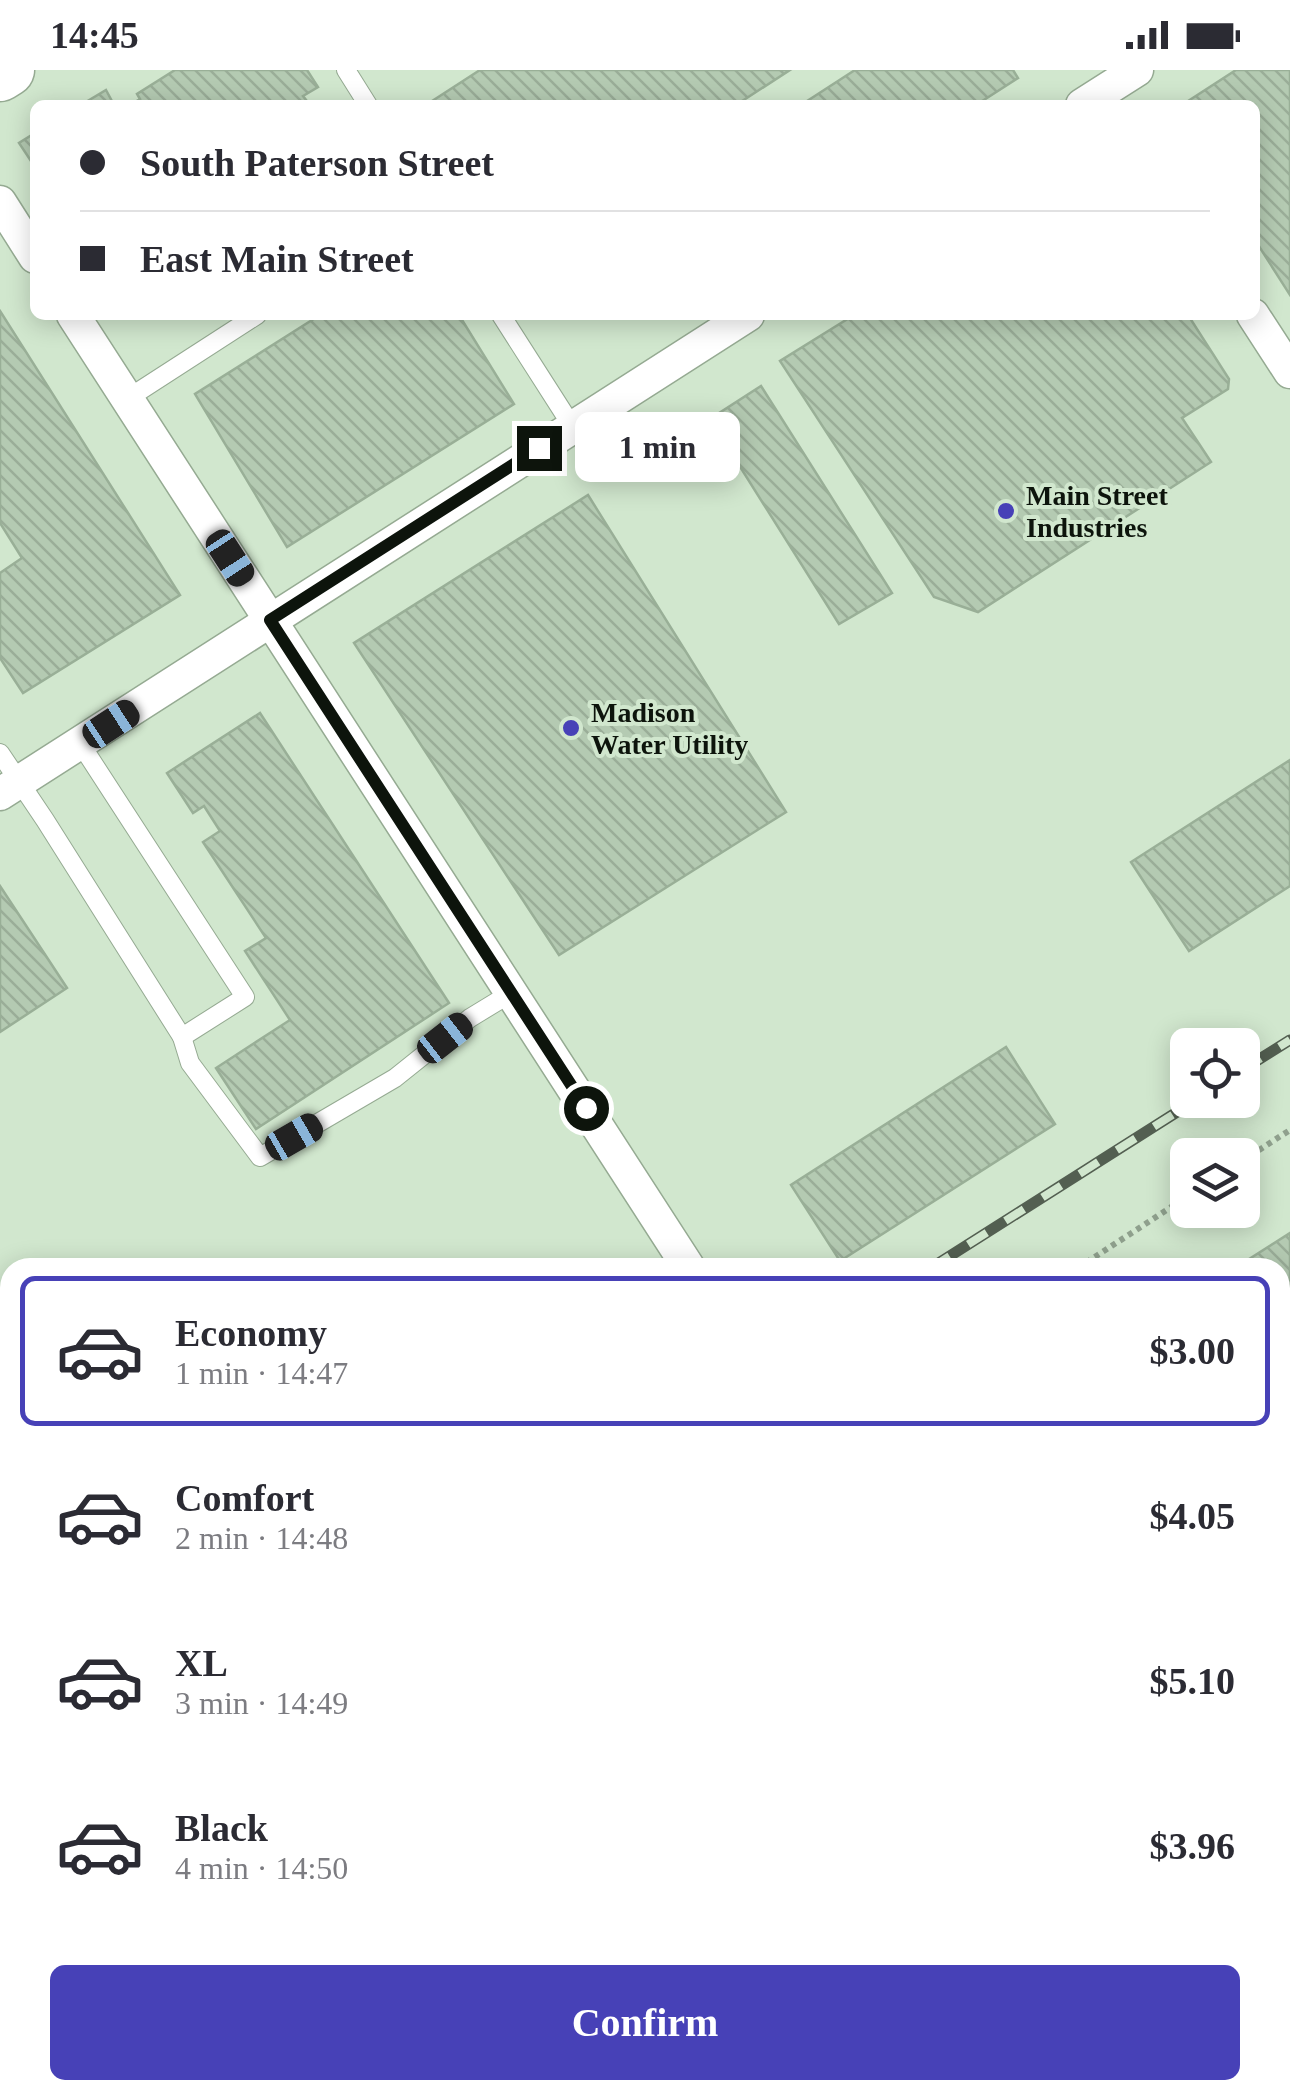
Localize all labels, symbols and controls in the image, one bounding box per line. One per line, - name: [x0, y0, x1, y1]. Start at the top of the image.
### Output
- text: 14:45: [50, 14, 139, 56]
- text: South Paterson Street: [140, 142, 494, 184]
- text: East Main Street: [140, 238, 414, 280]
- callout: 1 min: [574, 413, 739, 483]
- route end: [517, 426, 562, 471]
- text: 1 min: [619, 429, 696, 465]
- place label: Main Street Industries: [1026, 480, 1168, 543]
- marker: Main Street Industries: [995, 500, 1017, 522]
- car: [201, 525, 259, 591]
- car: [78, 695, 144, 753]
- place label: Madison Water Utility: [591, 697, 748, 760]
- marker: Madison Water Utility: [560, 717, 582, 739]
- car: [412, 1008, 478, 1068]
- map controls: [1170, 1028, 1260, 1228]
- button: locate: [1170, 1028, 1260, 1118]
- route start: [564, 1086, 609, 1131]
- car: [261, 1109, 327, 1165]
- button: layers: [1170, 1138, 1260, 1228]
- icon: car: [55, 1306, 145, 1396]
- text: Economy: [175, 1312, 327, 1354]
- text: $3.00: [1150, 1330, 1235, 1372]
- text: 1 min · 14:47: [175, 1355, 348, 1391]
- icon: car: [55, 1471, 145, 1561]
- text: Comfort: [175, 1477, 314, 1519]
- text: $4.05: [1150, 1495, 1235, 1537]
- text: 2 min · 14:48: [175, 1520, 348, 1556]
- icon: car: [55, 1636, 145, 1726]
- text: XL: [175, 1642, 228, 1684]
- text: $5.10: [1150, 1660, 1235, 1702]
- text: 3 min · 14:49: [175, 1685, 348, 1721]
- icon: car: [55, 1801, 145, 1891]
- text: Black: [175, 1807, 268, 1849]
- text: $3.96: [1150, 1825, 1235, 1867]
- text: 4 min · 14:50: [175, 1850, 348, 1886]
- button: Confirm: [50, 1965, 1240, 2080]

